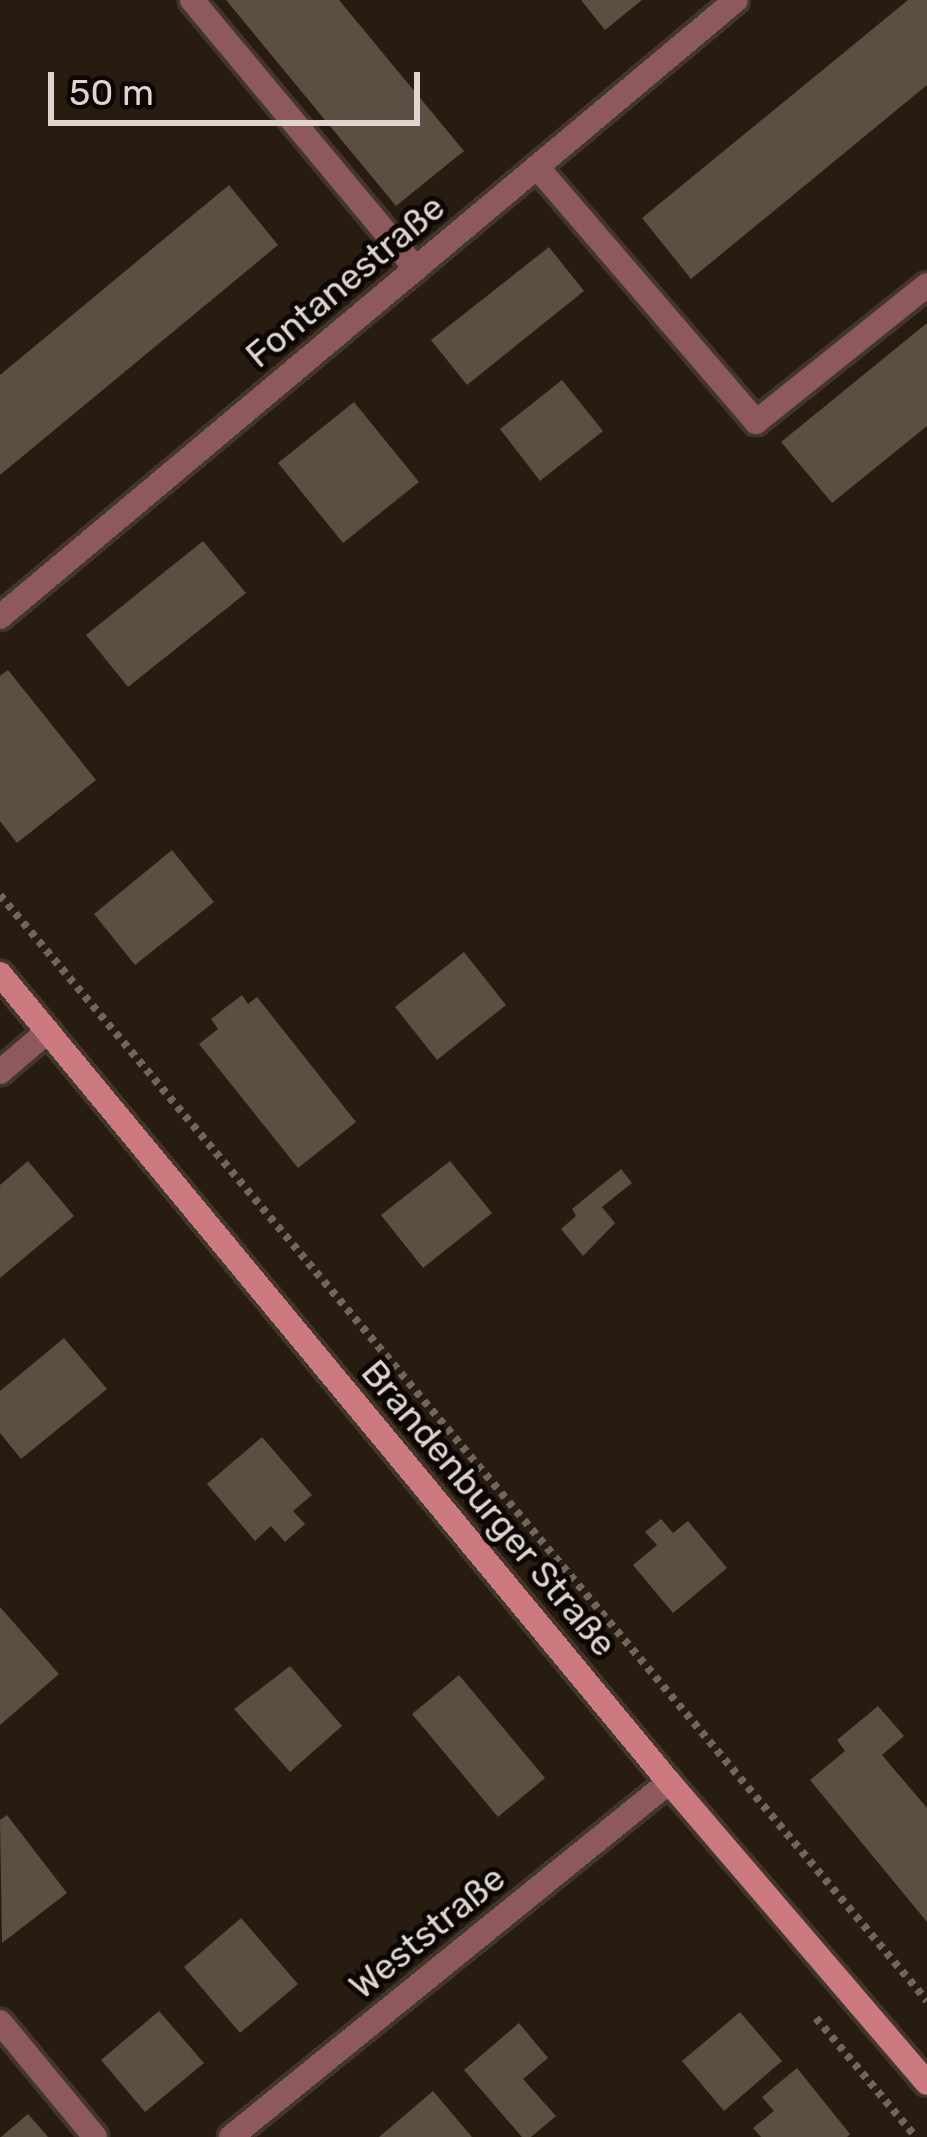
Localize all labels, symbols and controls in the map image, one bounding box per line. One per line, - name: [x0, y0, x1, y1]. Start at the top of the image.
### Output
- scale bar: [54, 48, 426, 122]
- text: 50 m: [69, 71, 154, 114]
- street label: Fontanestraße: [237, 185, 453, 377]
- street label: Brandenburger Straße: [352, 1351, 626, 1665]
- street label: Weststraße: [340, 1856, 514, 2008]

